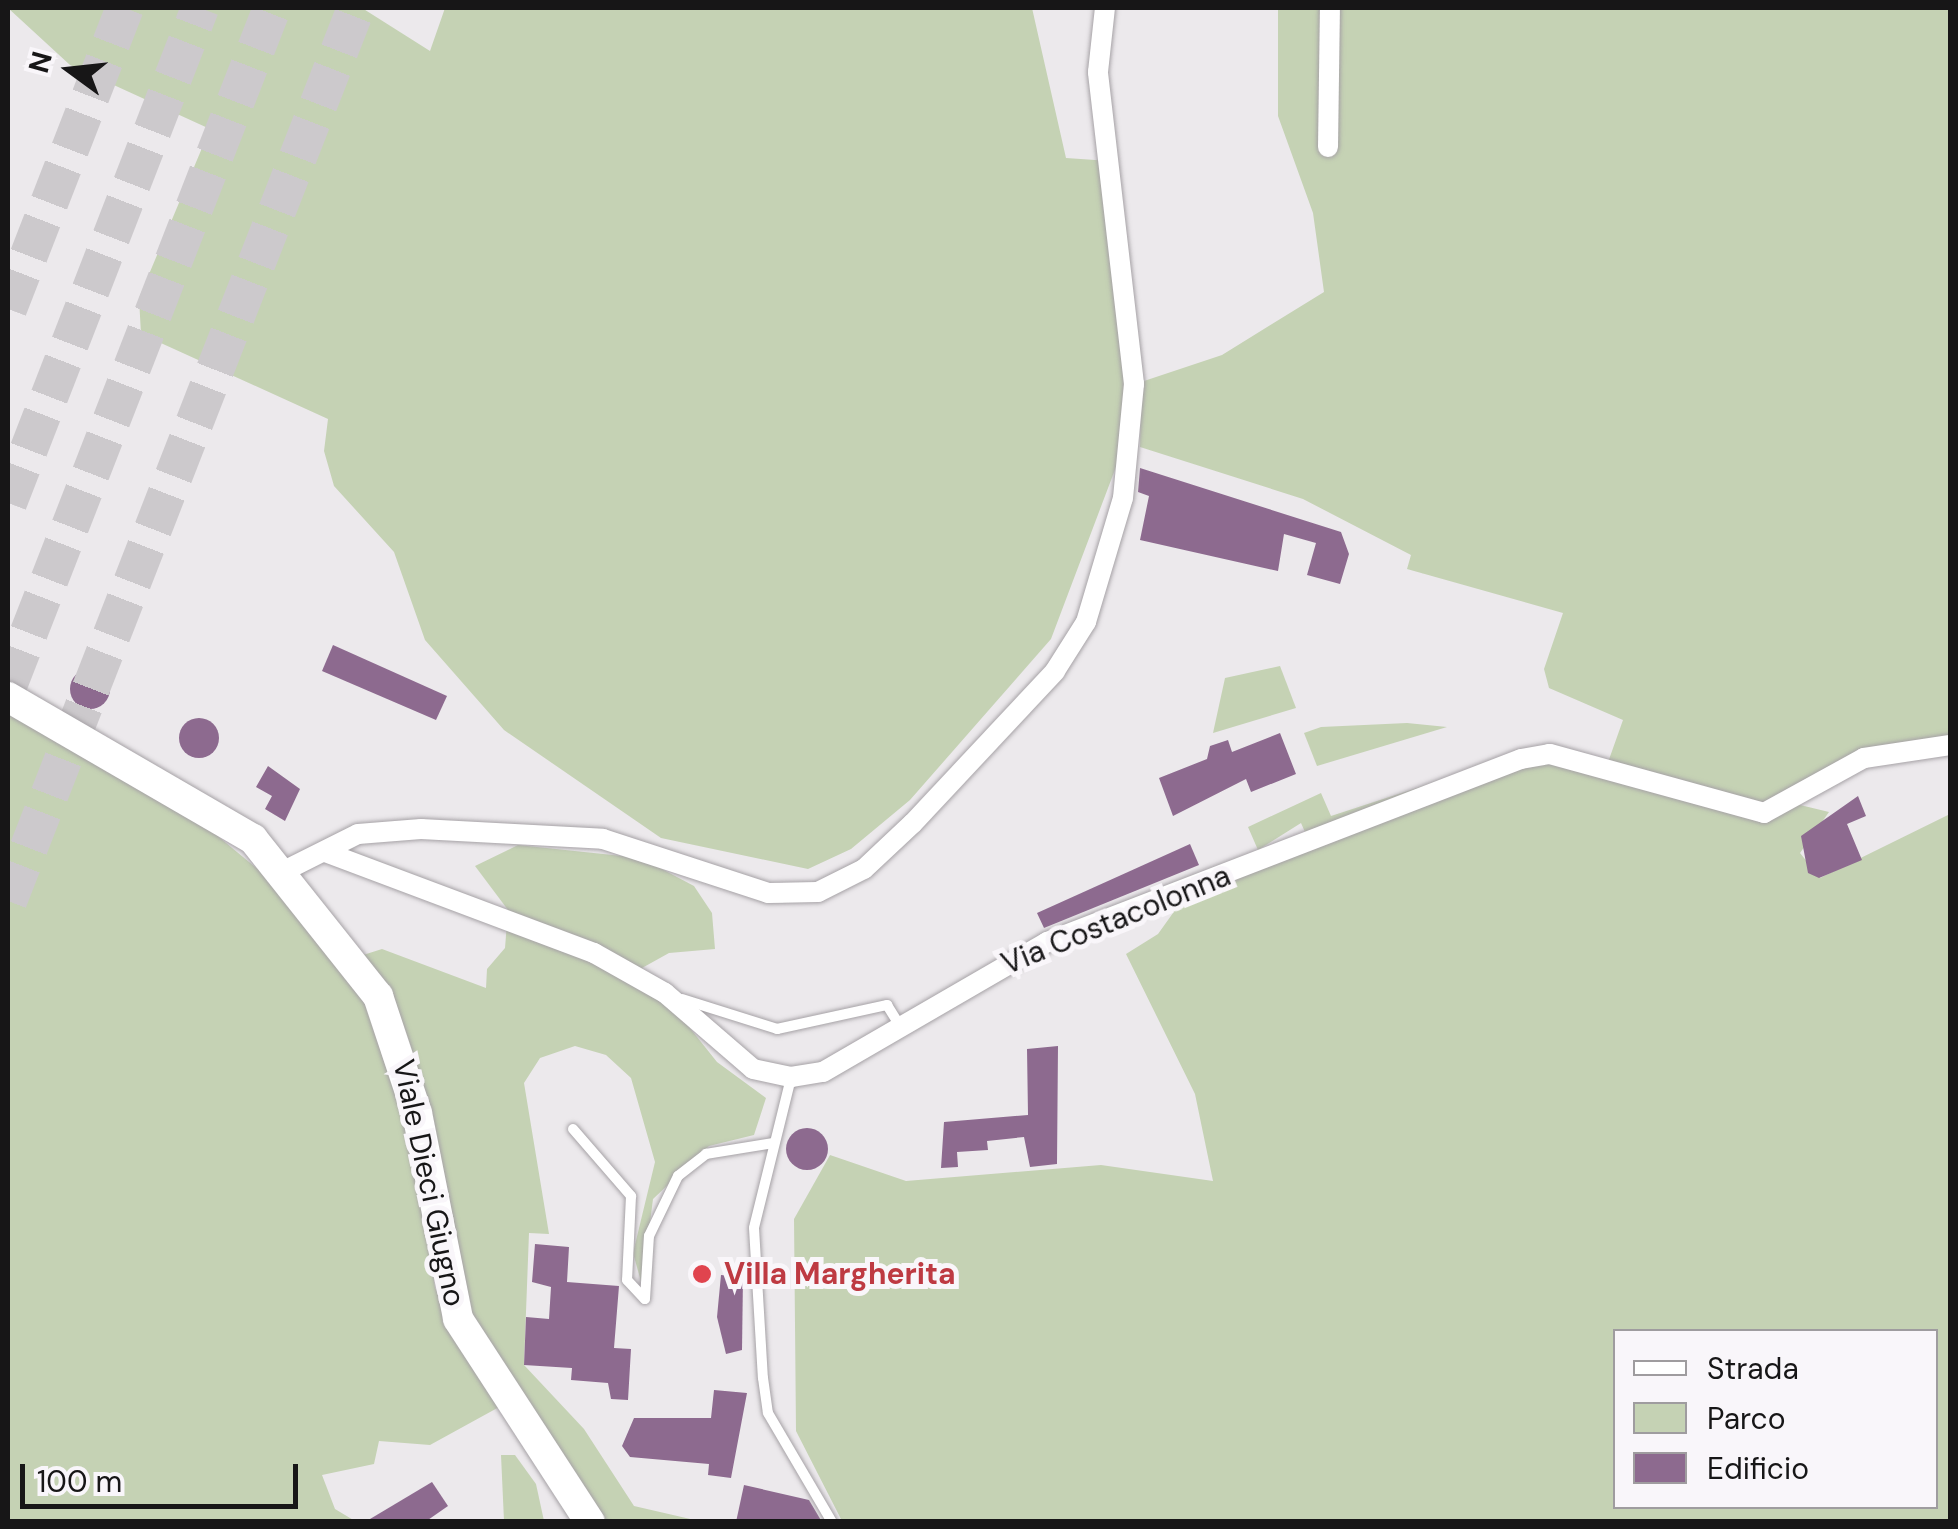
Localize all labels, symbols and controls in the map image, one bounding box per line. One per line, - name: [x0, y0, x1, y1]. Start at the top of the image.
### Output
- north arrow: [20, 20, 120, 120]
- text: N: [20, 47, 61, 77]
- street label: Via Costacolonna: [996, 858, 1236, 982]
- street label: Viale Dieci Giugno: [385, 1056, 473, 1310]
- place label: Villa Margherita: [724, 1256, 956, 1292]
- marker: Villa Margherita: [689, 1261, 715, 1287]
- legend: [1613, 1329, 1938, 1509]
- text: Strada: [1707, 1349, 1799, 1388]
- text: Parco: [1707, 1399, 1786, 1438]
- scale bar: [25, 1444, 302, 1506]
- text: Edificio: [1707, 1449, 1809, 1488]
- text: 100 m: [37, 1462, 122, 1501]

